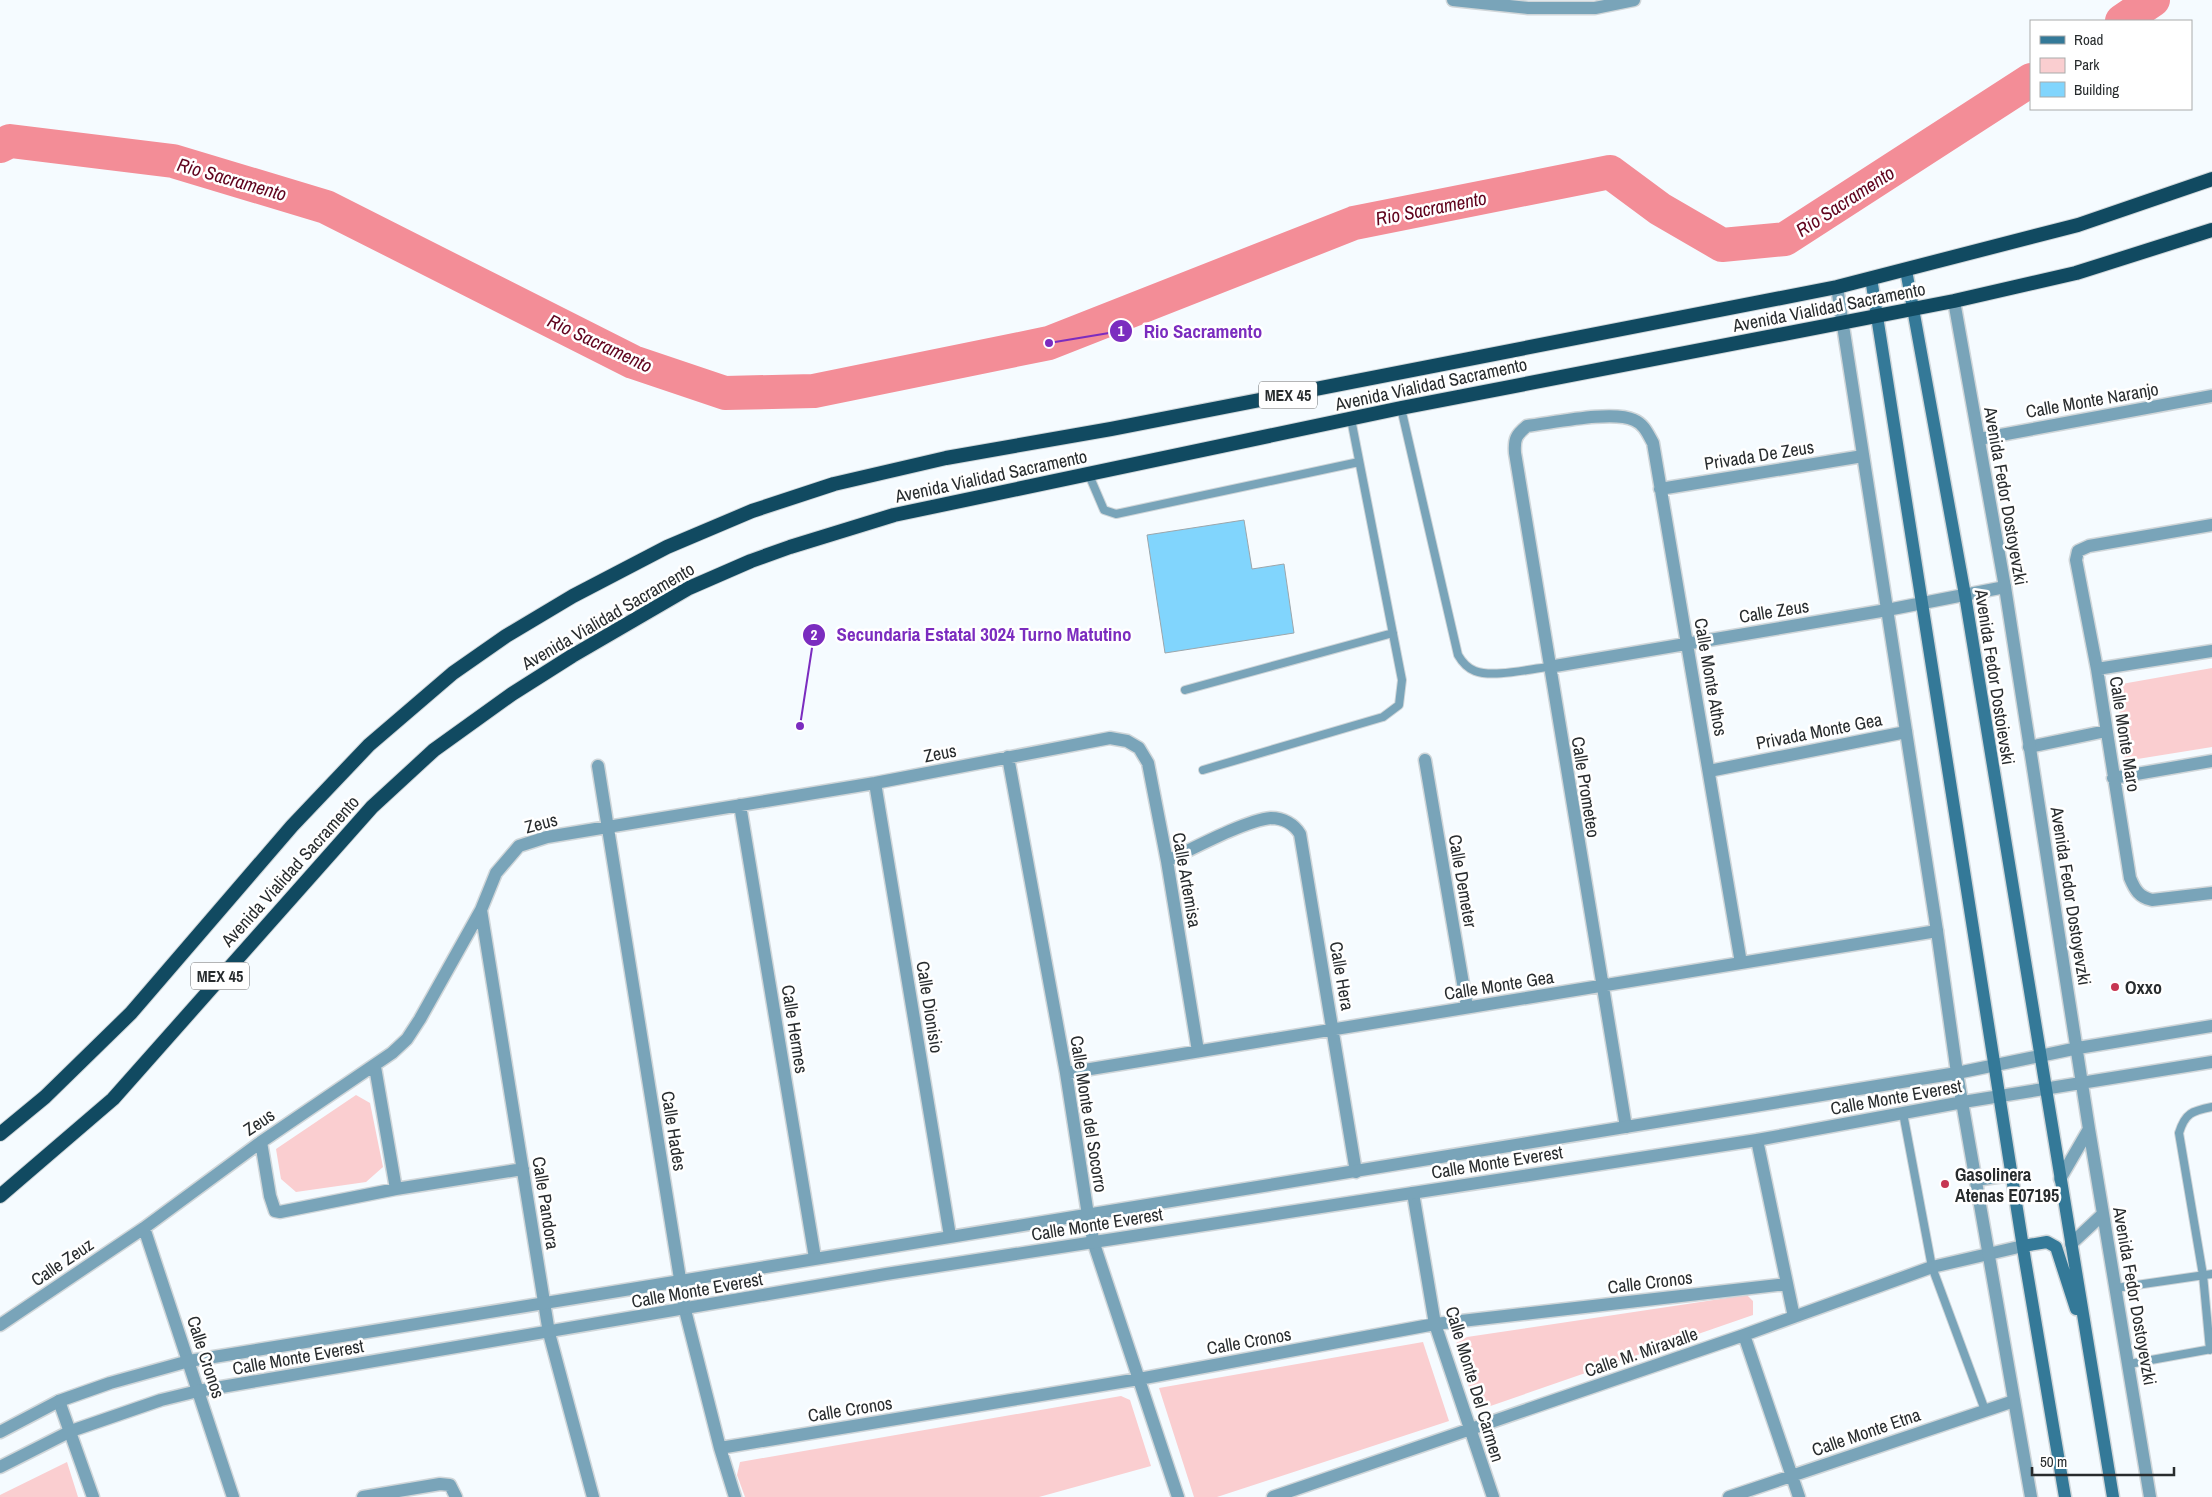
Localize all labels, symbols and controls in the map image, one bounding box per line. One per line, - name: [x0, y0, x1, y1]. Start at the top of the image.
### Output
- legend: [2030, 20, 2192, 110]
- text: Road: [2074, 29, 2103, 50]
- text: Park: [2074, 54, 2100, 75]
- text: Building: [2074, 79, 2119, 100]
- water label: Rio Sacramento: [174, 151, 290, 207]
- water label: Rio Sacramento: [1791, 159, 1900, 243]
- water label: Rio Sacramento: [1373, 184, 1489, 232]
- street label: Avenida Vialidad Sacramento: [1730, 276, 1927, 338]
- water label: Rio Sacramento: [543, 307, 657, 379]
- callout: Rio Sacramento: [1109, 314, 1272, 348]
- text: Rio Sacramento: [1144, 318, 1262, 344]
- text: 1: [1118, 320, 1125, 341]
- street label: Avenida Vialidad Sacramento: [1332, 351, 1529, 417]
- street label: Calle Monte Naranjo: [2024, 376, 2160, 424]
- road number: MEX 45: [1259, 382, 1317, 408]
- street label: Avenida Fedor Dostoyevzki: [1978, 404, 2034, 587]
- street label: Privada De Zeus: [1702, 434, 1816, 476]
- street label: Avenida Vialidad Sacramento: [892, 443, 1089, 509]
- street label: Avenida Vialidad Sacramento: [516, 556, 699, 676]
- street label: Avenida Fedor Dostoievski: [1969, 587, 2021, 766]
- street label: Calle Zeus: [1737, 593, 1811, 629]
- street label: Calle Monte Athos: [1688, 616, 1734, 738]
- callout: Secundaria Estatal 3024 Turno Matutino: [801, 618, 1141, 652]
- text: Secundaria Estatal 3024 Turno Matutino: [837, 621, 1131, 647]
- text: 2: [811, 624, 818, 645]
- street label: Calle Monte Maro: [2104, 675, 2146, 793]
- street label: Privada Monte Gea: [1754, 707, 1884, 755]
- street label: Calle Prometeo: [1566, 735, 1606, 839]
- street label: Zeus: [922, 738, 958, 768]
- street label: Avenida Vialidad Sacramento: [215, 790, 365, 953]
- street label: Avenida Fedor Dostoyevzki: [2044, 804, 2097, 987]
- street label: Zeus: [522, 807, 560, 839]
- street label: Calle Artemisa: [1166, 831, 1208, 929]
- street label: Calle Demeter: [1442, 832, 1484, 930]
- street label: Calle Hera: [1324, 939, 1360, 1013]
- street label: Calle Dionisio: [910, 959, 950, 1055]
- road number: MEX 45: [191, 962, 249, 989]
- street label: Calle Monte Gea: [1442, 964, 1556, 1006]
- place label: Oxxo: [2125, 975, 2162, 1000]
- marker: Oxxo: [2109, 981, 2121, 993]
- street label: Calle Hermes: [776, 983, 814, 1075]
- street label: Calle Monte del Socorro: [1064, 1034, 1114, 1194]
- street label: Calle Monte Everest: [1828, 1073, 1964, 1121]
- street label: Calle Hades: [655, 1089, 693, 1173]
- street label: Zeus: [238, 1102, 280, 1142]
- street label: Calle Monte Everest: [1429, 1139, 1565, 1185]
- street label: Calle Pandora: [526, 1155, 566, 1251]
- place label: Gasolinera Atenas E07195: [1955, 1162, 2059, 1208]
- marker: Gasolinera Atenas E07195: [1939, 1178, 1951, 1190]
- street label: Calle Monte Everest: [1029, 1201, 1165, 1247]
- street label: Avenida Fedor Dostoyevzki: [2107, 1204, 2163, 1387]
- street label: Calle Zeuz: [26, 1232, 98, 1292]
- street label: Calle Cronos: [1606, 1264, 1694, 1300]
- street label: Calle Monte Everest: [629, 1266, 765, 1314]
- street label: Calle Monte Del Carmen: [1439, 1303, 1511, 1465]
- street label: Calle Cronos: [181, 1313, 231, 1401]
- street label: Calle Cronos: [1205, 1321, 1293, 1361]
- street label: Calle M. Miravalle: [1581, 1321, 1701, 1383]
- street label: Calle Monte Everest: [230, 1333, 366, 1381]
- street label: Calle Cronos: [806, 1390, 894, 1428]
- street label: Calle Monte Etna: [1808, 1402, 1924, 1462]
- scale bar: [2032, 1444, 2174, 1476]
- text: 50 m: [2040, 1451, 2067, 1472]

